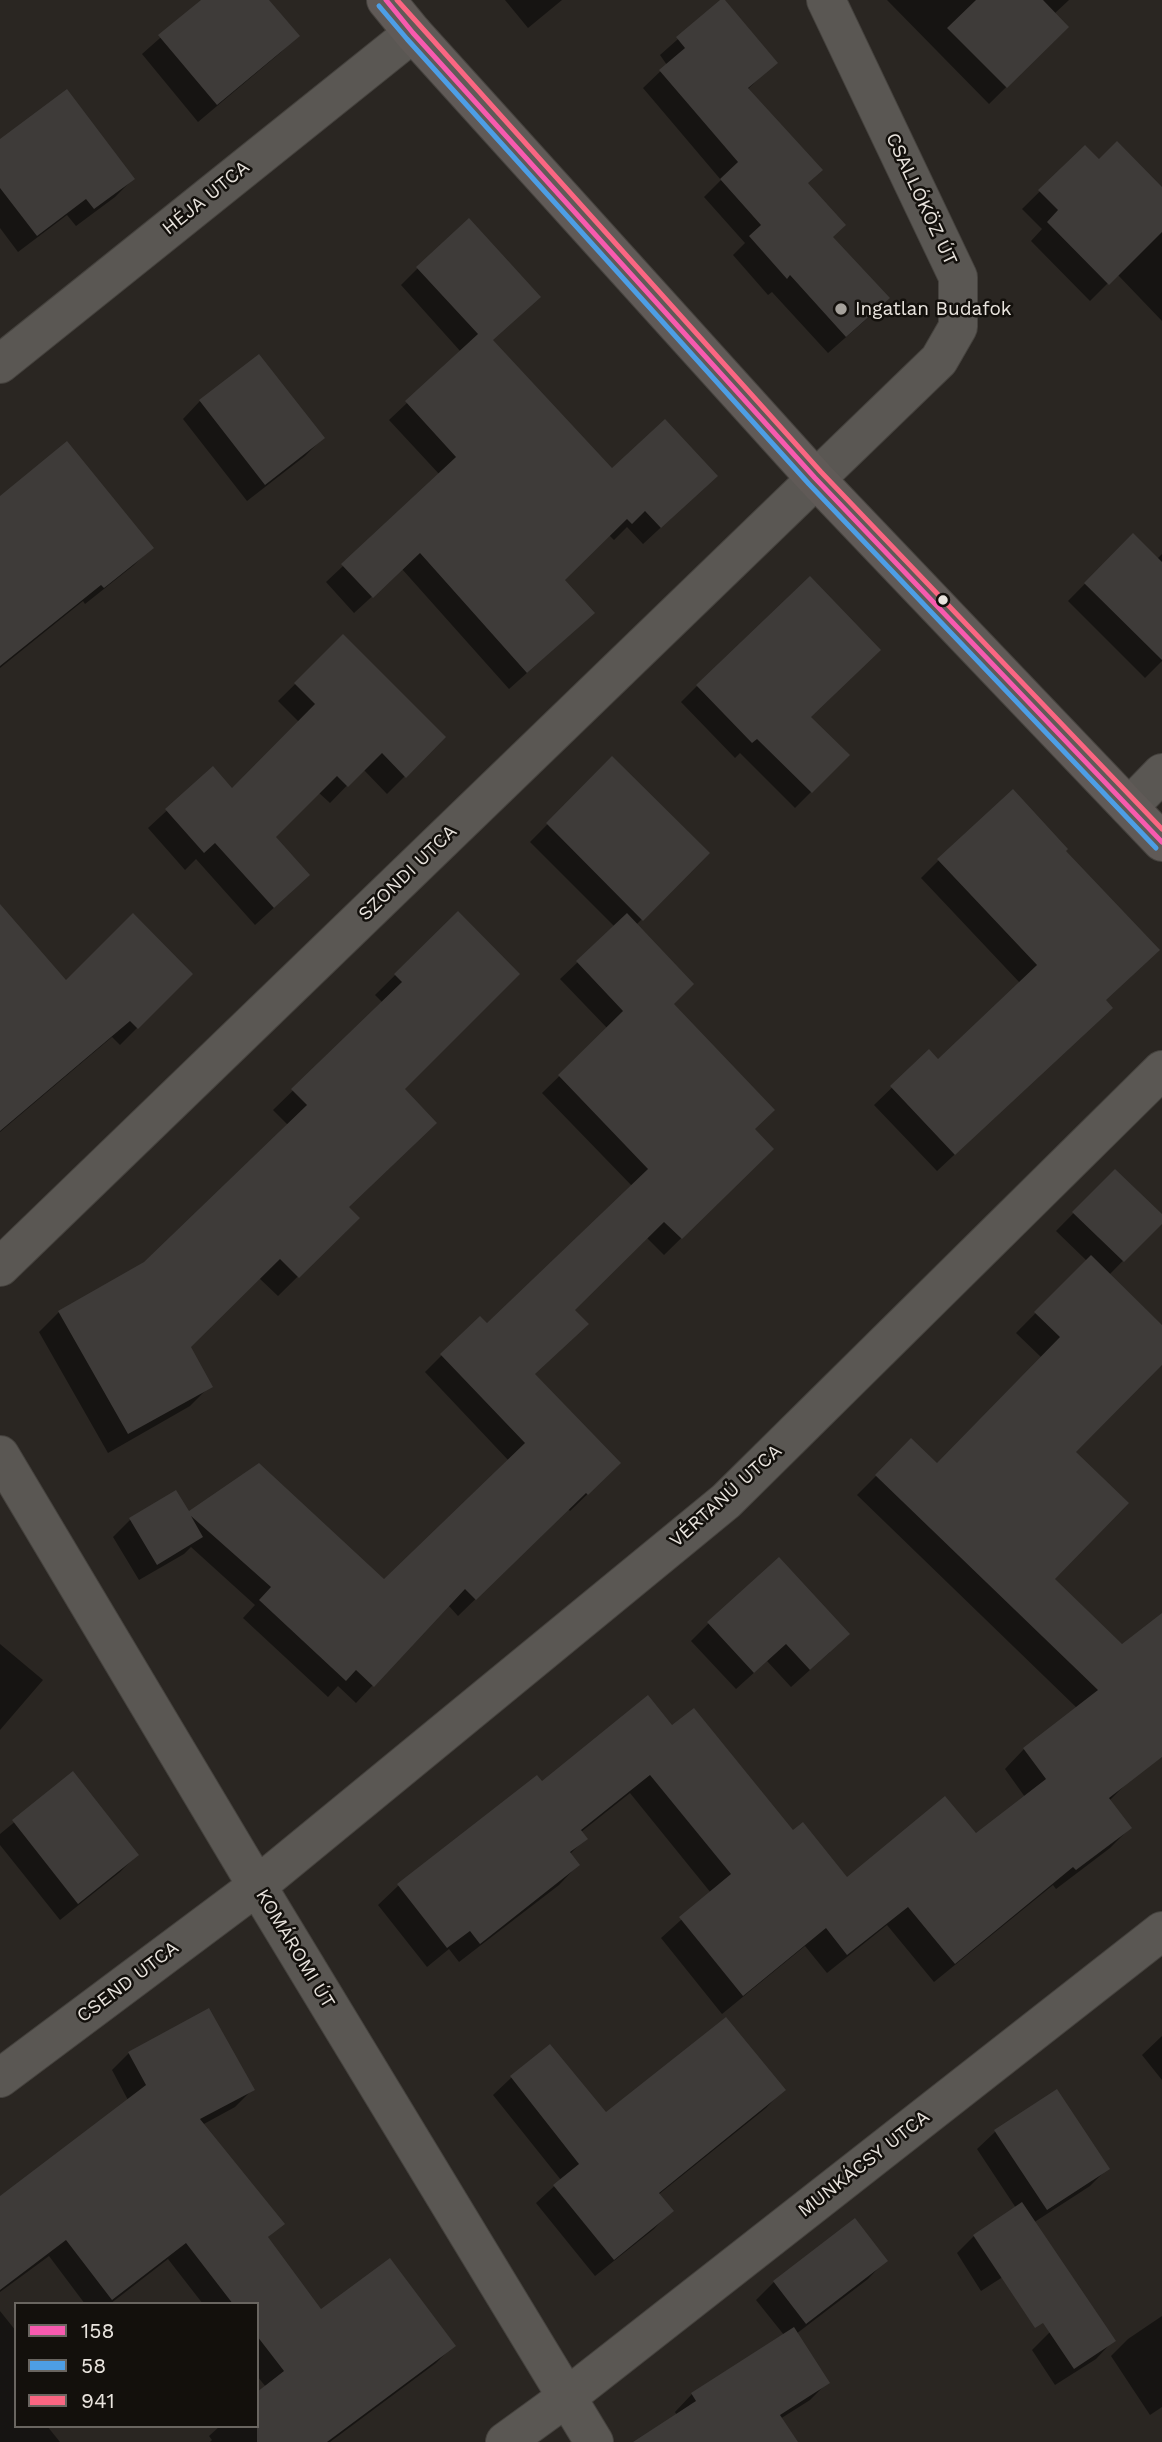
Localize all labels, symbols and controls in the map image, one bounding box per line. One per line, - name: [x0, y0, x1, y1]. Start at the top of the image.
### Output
- street label: CSALLÓKÖZ ÚT: [880, 129, 962, 269]
- street label: HÉJA UTCA: [158, 156, 254, 240]
- place label: Ingatlan Budafok: [855, 298, 1012, 320]
- marker: Ingatlan Budafok: [833, 301, 849, 317]
- unlabelled marker: [936, 593, 950, 607]
- street label: SZONDI UTCA: [354, 820, 462, 926]
- street label: VÉRTANÚ UTCA: [665, 1440, 787, 1552]
- street label: KOMÁROMI ÚT: [250, 1885, 340, 2013]
- street label: CSEND UTCA: [73, 1936, 183, 2028]
- street label: MUNKÁCSY UTCA: [794, 2106, 934, 2222]
- legend: [14, 2302, 259, 2428]
- text: 158: [81, 2318, 114, 2343]
- text: 58: [81, 2353, 106, 2378]
- text: 941: [81, 2388, 115, 2413]

